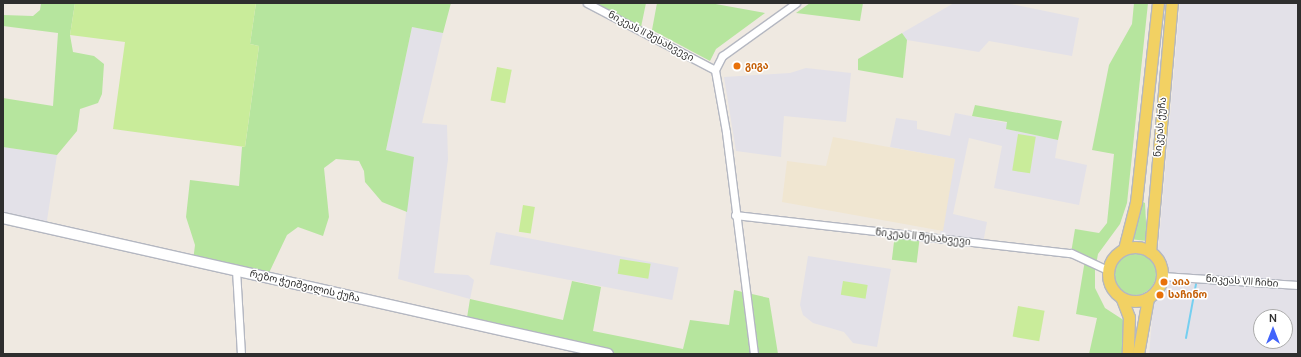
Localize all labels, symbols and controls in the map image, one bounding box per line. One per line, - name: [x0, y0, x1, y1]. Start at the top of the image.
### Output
- street label: ნიკეას II შესახვევი: [606, 8, 696, 64]
- place label: გიგა: [745, 60, 769, 72]
- marker: გიგა: [732, 61, 742, 71]
- street label: ნიკეას ქუჩა: [1151, 97, 1169, 157]
- street label: ნიკეას II შესახვევი: [875, 226, 971, 248]
- street label: რეზო ჭეიშვილის ქუჩა: [249, 267, 361, 305]
- street label: ნიკეას VII ჩიხი: [1205, 272, 1279, 290]
- place label: აია: [1172, 276, 1190, 288]
- marker: აია: [1159, 277, 1169, 287]
- place label: საჩინო: [1168, 289, 1207, 301]
- marker: საჩინო: [1155, 290, 1165, 300]
- north arrow: [1253, 309, 1293, 349]
- text: N: [1269, 310, 1277, 325]

